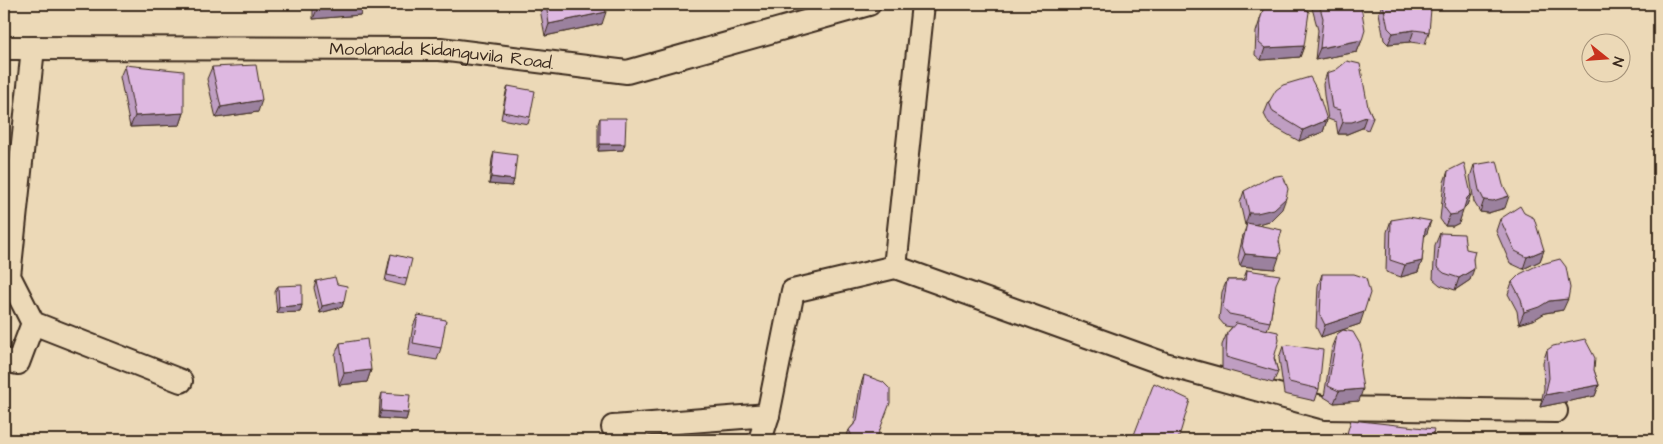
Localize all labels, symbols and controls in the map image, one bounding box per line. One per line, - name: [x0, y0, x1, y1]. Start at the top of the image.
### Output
- north arrow: [1580, 32, 1630, 82]
- street label: Moolanada Kidanguvila Road.: [329, 37, 555, 76]
- text: N: [1607, 54, 1628, 69]

